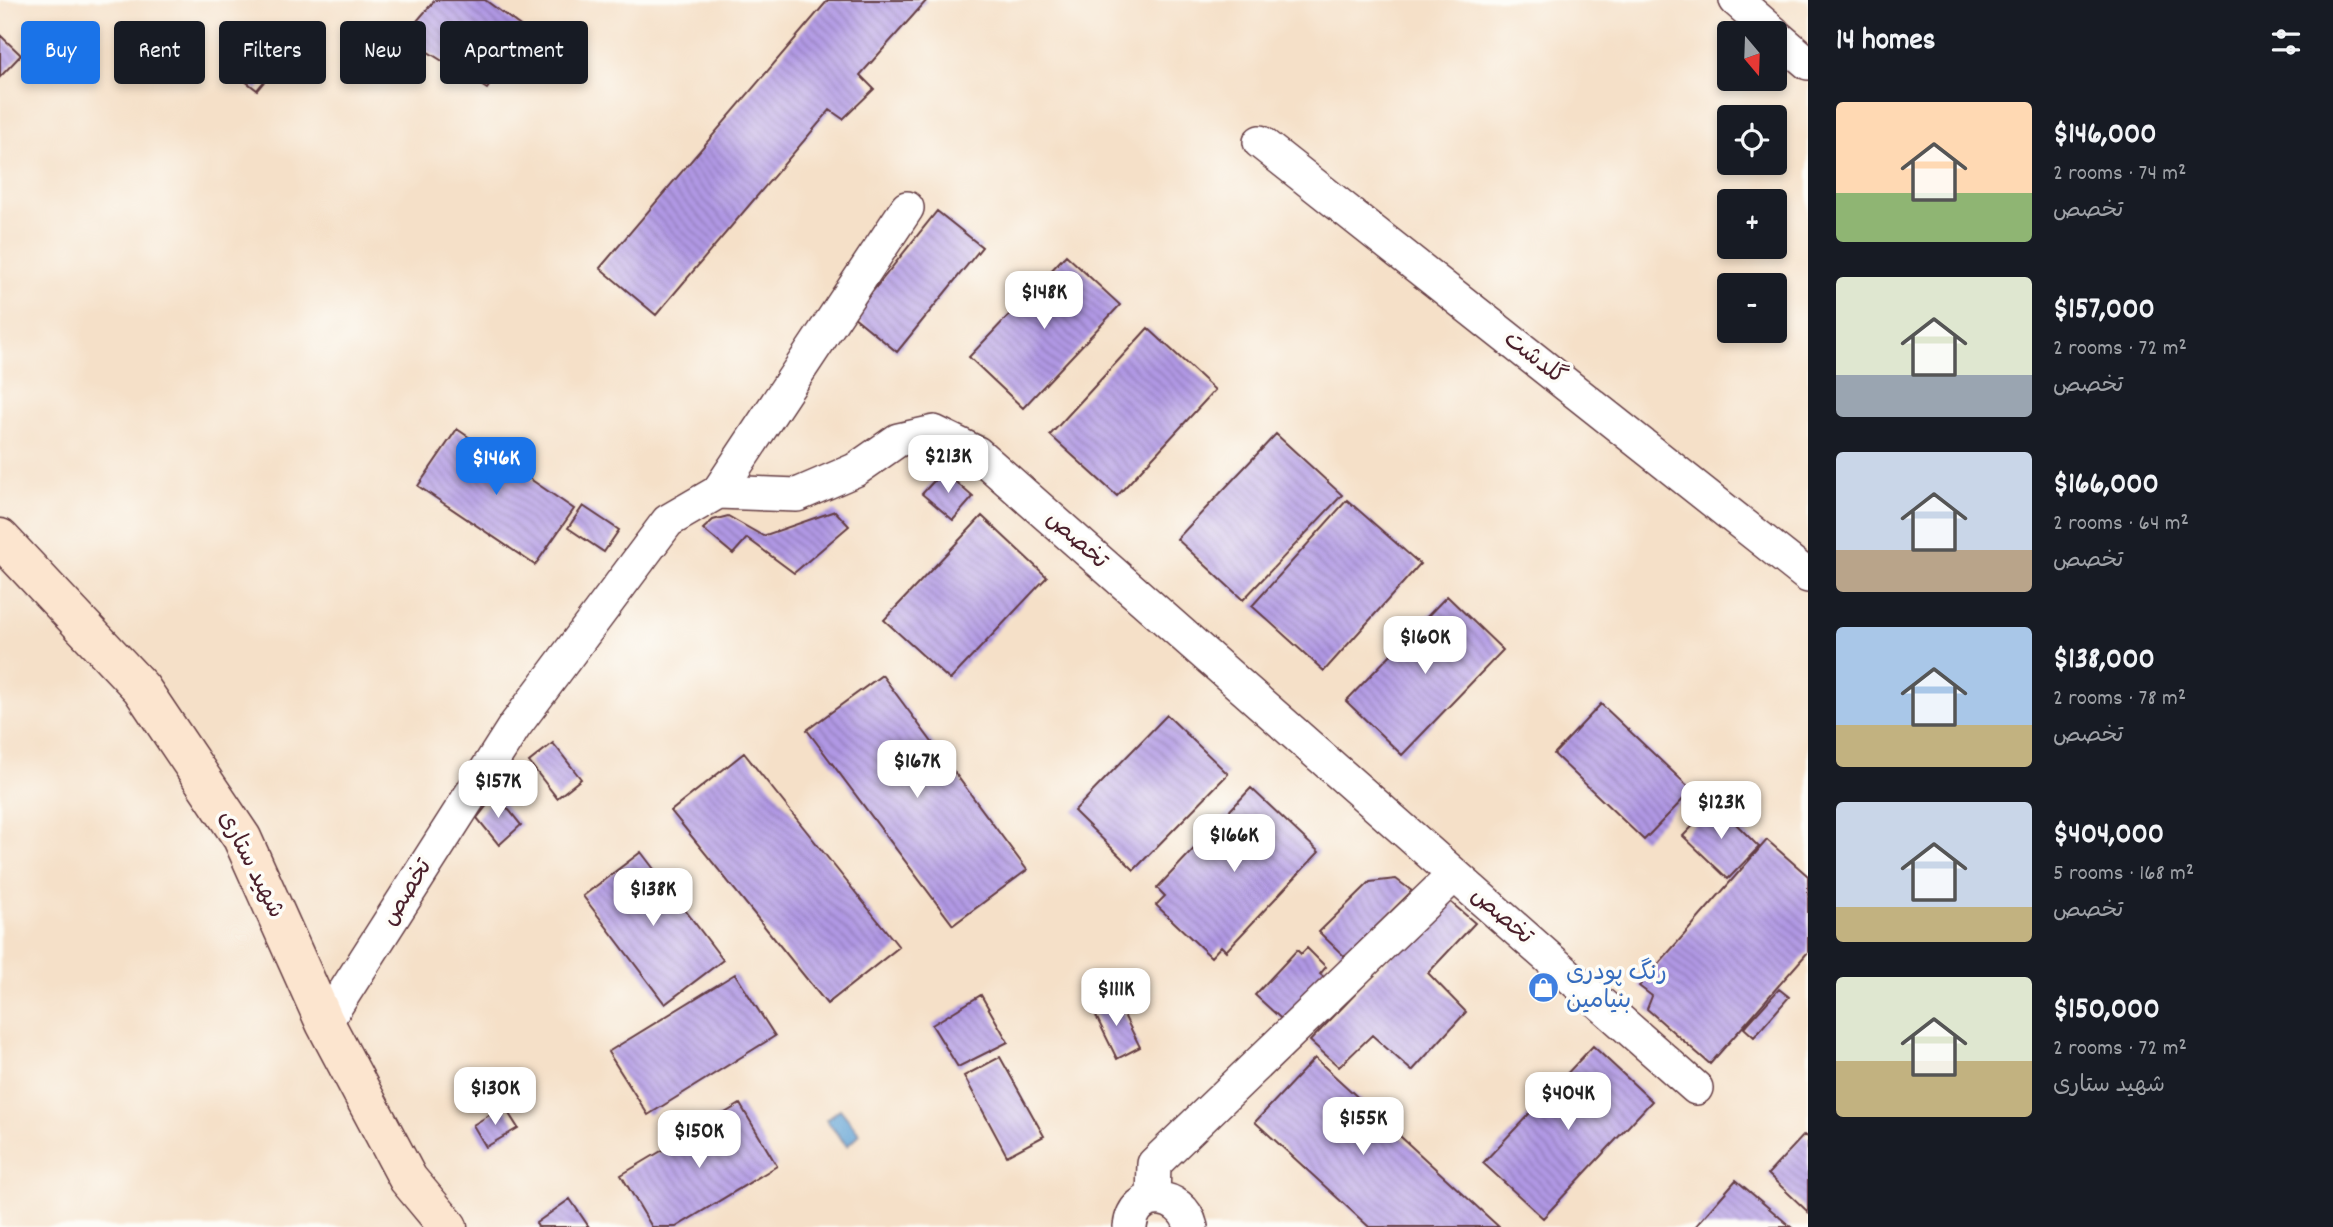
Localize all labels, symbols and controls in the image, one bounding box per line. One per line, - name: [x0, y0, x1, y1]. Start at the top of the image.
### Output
- chip: Buy: [21, 21, 100, 84]
- chip: Rent: [114, 21, 205, 84]
- chip: Filters: [219, 21, 326, 84]
- chip: New: [340, 21, 426, 84]
- chip: Apartment: [440, 21, 588, 84]
- north arrow: [1717, 21, 1787, 91]
- map controls: [1717, 21, 1787, 343]
- text: 14 homes: [1836, 21, 1935, 64]
- icon: filters: [2267, 23, 2305, 61]
- button: locate: [1717, 105, 1787, 175]
- text: $146,000: [2053, 115, 2157, 158]
- icon: home: [1892, 130, 1976, 214]
- text: 2 rooms · 74 m²: [2053, 158, 2186, 191]
- button: +: [1717, 189, 1787, 259]
- text: تخصص: [2053, 195, 2124, 228]
- pin: $148K: [995, 272, 1093, 331]
- button: −: [1717, 273, 1787, 343]
- text: $148K: [1021, 277, 1067, 310]
- text: $157,000: [2053, 290, 2155, 333]
- icon: home: [1892, 305, 1976, 389]
- street label: گلدشت: [1495, 324, 1573, 394]
- text: 2 rooms · 72 m²: [2053, 333, 2187, 366]
- text: تخصص: [2053, 370, 2124, 403]
- pin: $213K: [899, 435, 997, 495]
- pin: $146K: [447, 438, 545, 497]
- text: $213K: [924, 441, 972, 474]
- text: $146K: [472, 443, 520, 476]
- text: $166,000: [2053, 465, 2159, 508]
- icon: home: [1892, 480, 1976, 564]
- street label: تخصص: [1037, 504, 1115, 579]
- text: 2 rooms · 64 m²: [2053, 508, 2189, 541]
- text: تخصص: [2053, 545, 2124, 578]
- pin: $160K: [1376, 616, 1474, 676]
- text: $160K: [1399, 622, 1451, 655]
- text: $138,000: [2053, 640, 2155, 683]
- icon: home: [1892, 655, 1976, 739]
- text: 2 rooms · 78 m²: [2053, 683, 2186, 716]
- text: تخصص: [2053, 720, 2124, 753]
- pin: $167K: [868, 740, 966, 800]
- text: $167K: [893, 746, 941, 779]
- pin: $157K: [449, 760, 547, 820]
- text: $157K: [475, 766, 521, 799]
- pin: $123K: [1672, 782, 1770, 841]
- text: $123K: [1697, 787, 1745, 820]
- street label: شهید ستاری: [208, 805, 292, 925]
- pin: $166K: [1185, 814, 1283, 874]
- text: $404,000: [2053, 815, 2164, 858]
- text: $166K: [1209, 820, 1259, 853]
- icon: home: [1892, 830, 1976, 914]
- street label: تخصص: [374, 852, 442, 933]
- text: 5 rooms · 168 m²: [2053, 858, 2194, 891]
- pin: $138K: [604, 869, 702, 928]
- text: $138K: [630, 874, 676, 907]
- street label: تخصص: [1462, 880, 1541, 955]
- text: تخصص: [2053, 895, 2124, 928]
- place label: رنگ پودری بنیامین: [1566, 957, 1667, 1019]
- pin: $111K: [1067, 968, 1165, 1028]
- shop icon: رنگ پودری بنیامین: [1526, 971, 1560, 1005]
- text: $111K: [1097, 974, 1135, 1007]
- text: $150,000: [2053, 990, 2160, 1033]
- icon: home: [1892, 1005, 1976, 1089]
- text: 2 rooms · 72 m²: [2053, 1033, 2187, 1066]
- pin: $130K: [446, 1068, 544, 1127]
- text: شهید ستاری: [2053, 1070, 2165, 1103]
- pin: $404K: [1519, 1072, 1617, 1132]
- text: $130K: [470, 1073, 520, 1106]
- text: $404K: [1541, 1078, 1595, 1111]
- pin: $155K: [1314, 1098, 1412, 1157]
- text: $155K: [1339, 1103, 1387, 1136]
- pin: $150K: [650, 1110, 748, 1170]
- text: $150K: [674, 1116, 724, 1149]

